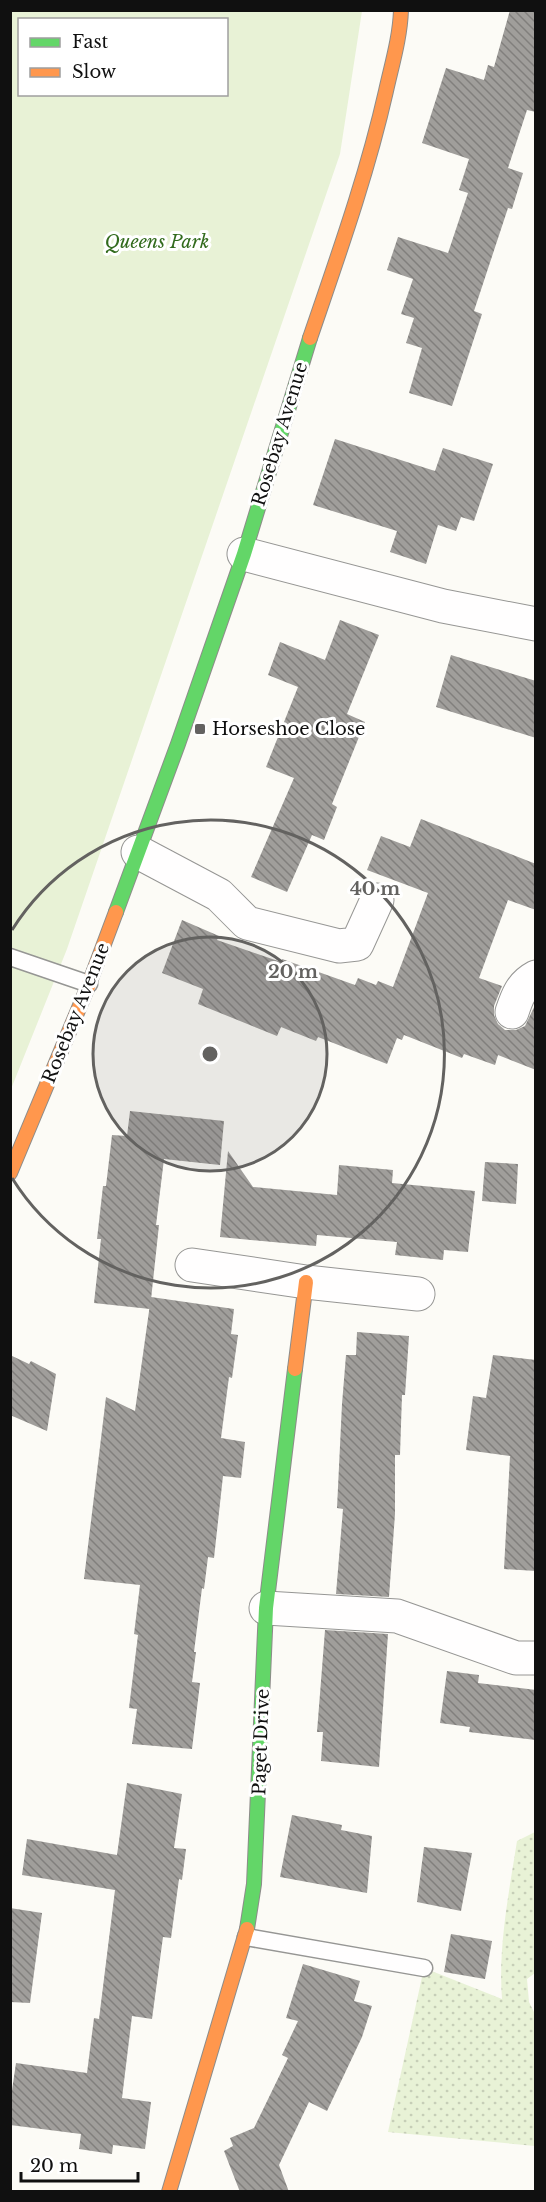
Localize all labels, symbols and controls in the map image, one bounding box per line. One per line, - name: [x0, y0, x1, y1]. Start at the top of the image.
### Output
- legend: [18, 18, 228, 96]
- text: Fast: [72, 31, 109, 53]
- text: Slow: [72, 61, 117, 83]
- park label: Queens Park: [105, 231, 209, 253]
- street label: Rosebay Avenue: [248, 359, 312, 509]
- place label: Horseshoe Close: [212, 718, 365, 740]
- marker: Horseshoe Close: [193, 722, 207, 736]
- text: 40 m: [350, 878, 400, 900]
- street label: Rosebay Avenue: [38, 940, 114, 1086]
- text: 20 m: [268, 961, 318, 983]
- centre of rings: [200, 1044, 220, 1064]
- street label: Paget Drive: [248, 1688, 274, 1796]
- scale bar: [21, 2145, 138, 2183]
- text: 20 m: [30, 2155, 78, 2177]

